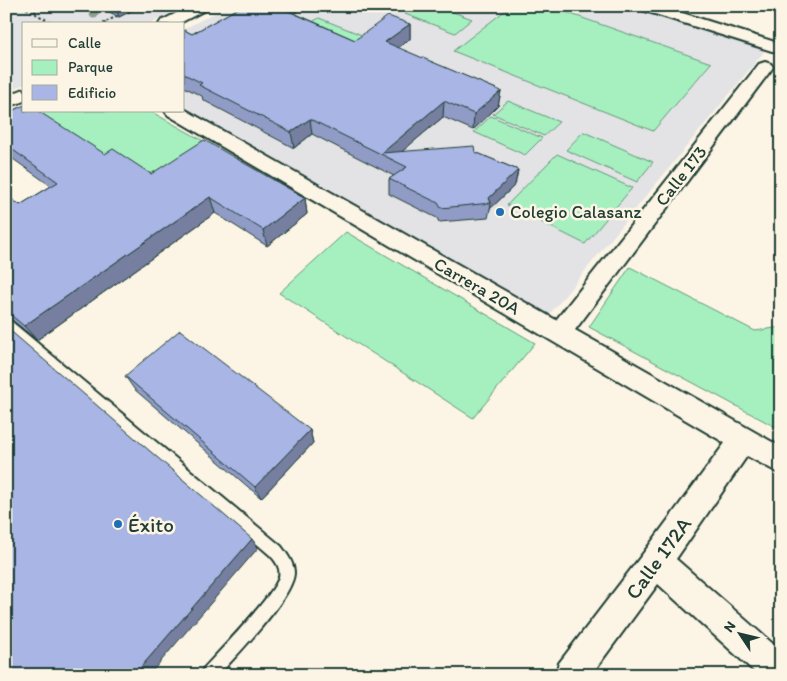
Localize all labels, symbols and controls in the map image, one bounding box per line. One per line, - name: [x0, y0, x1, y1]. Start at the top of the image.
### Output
- legend: [22, 22, 185, 112]
- text: Calle: [68, 34, 101, 52]
- text: Parque: [68, 58, 113, 76]
- text: Edificio: [68, 84, 116, 102]
- street label: Calle 173: [651, 141, 712, 211]
- place label: Colegio Calasanz: [510, 201, 642, 223]
- marker: Colegio Calasanz: [494, 206, 506, 218]
- street label: Carrera 20A: [430, 252, 524, 320]
- place label: Éxito: [128, 512, 174, 537]
- street label: Calle 172A: [620, 512, 697, 604]
- marker: Éxito: [112, 518, 124, 530]
- north arrow: [714, 608, 764, 658]
- text: N: [720, 618, 739, 636]

